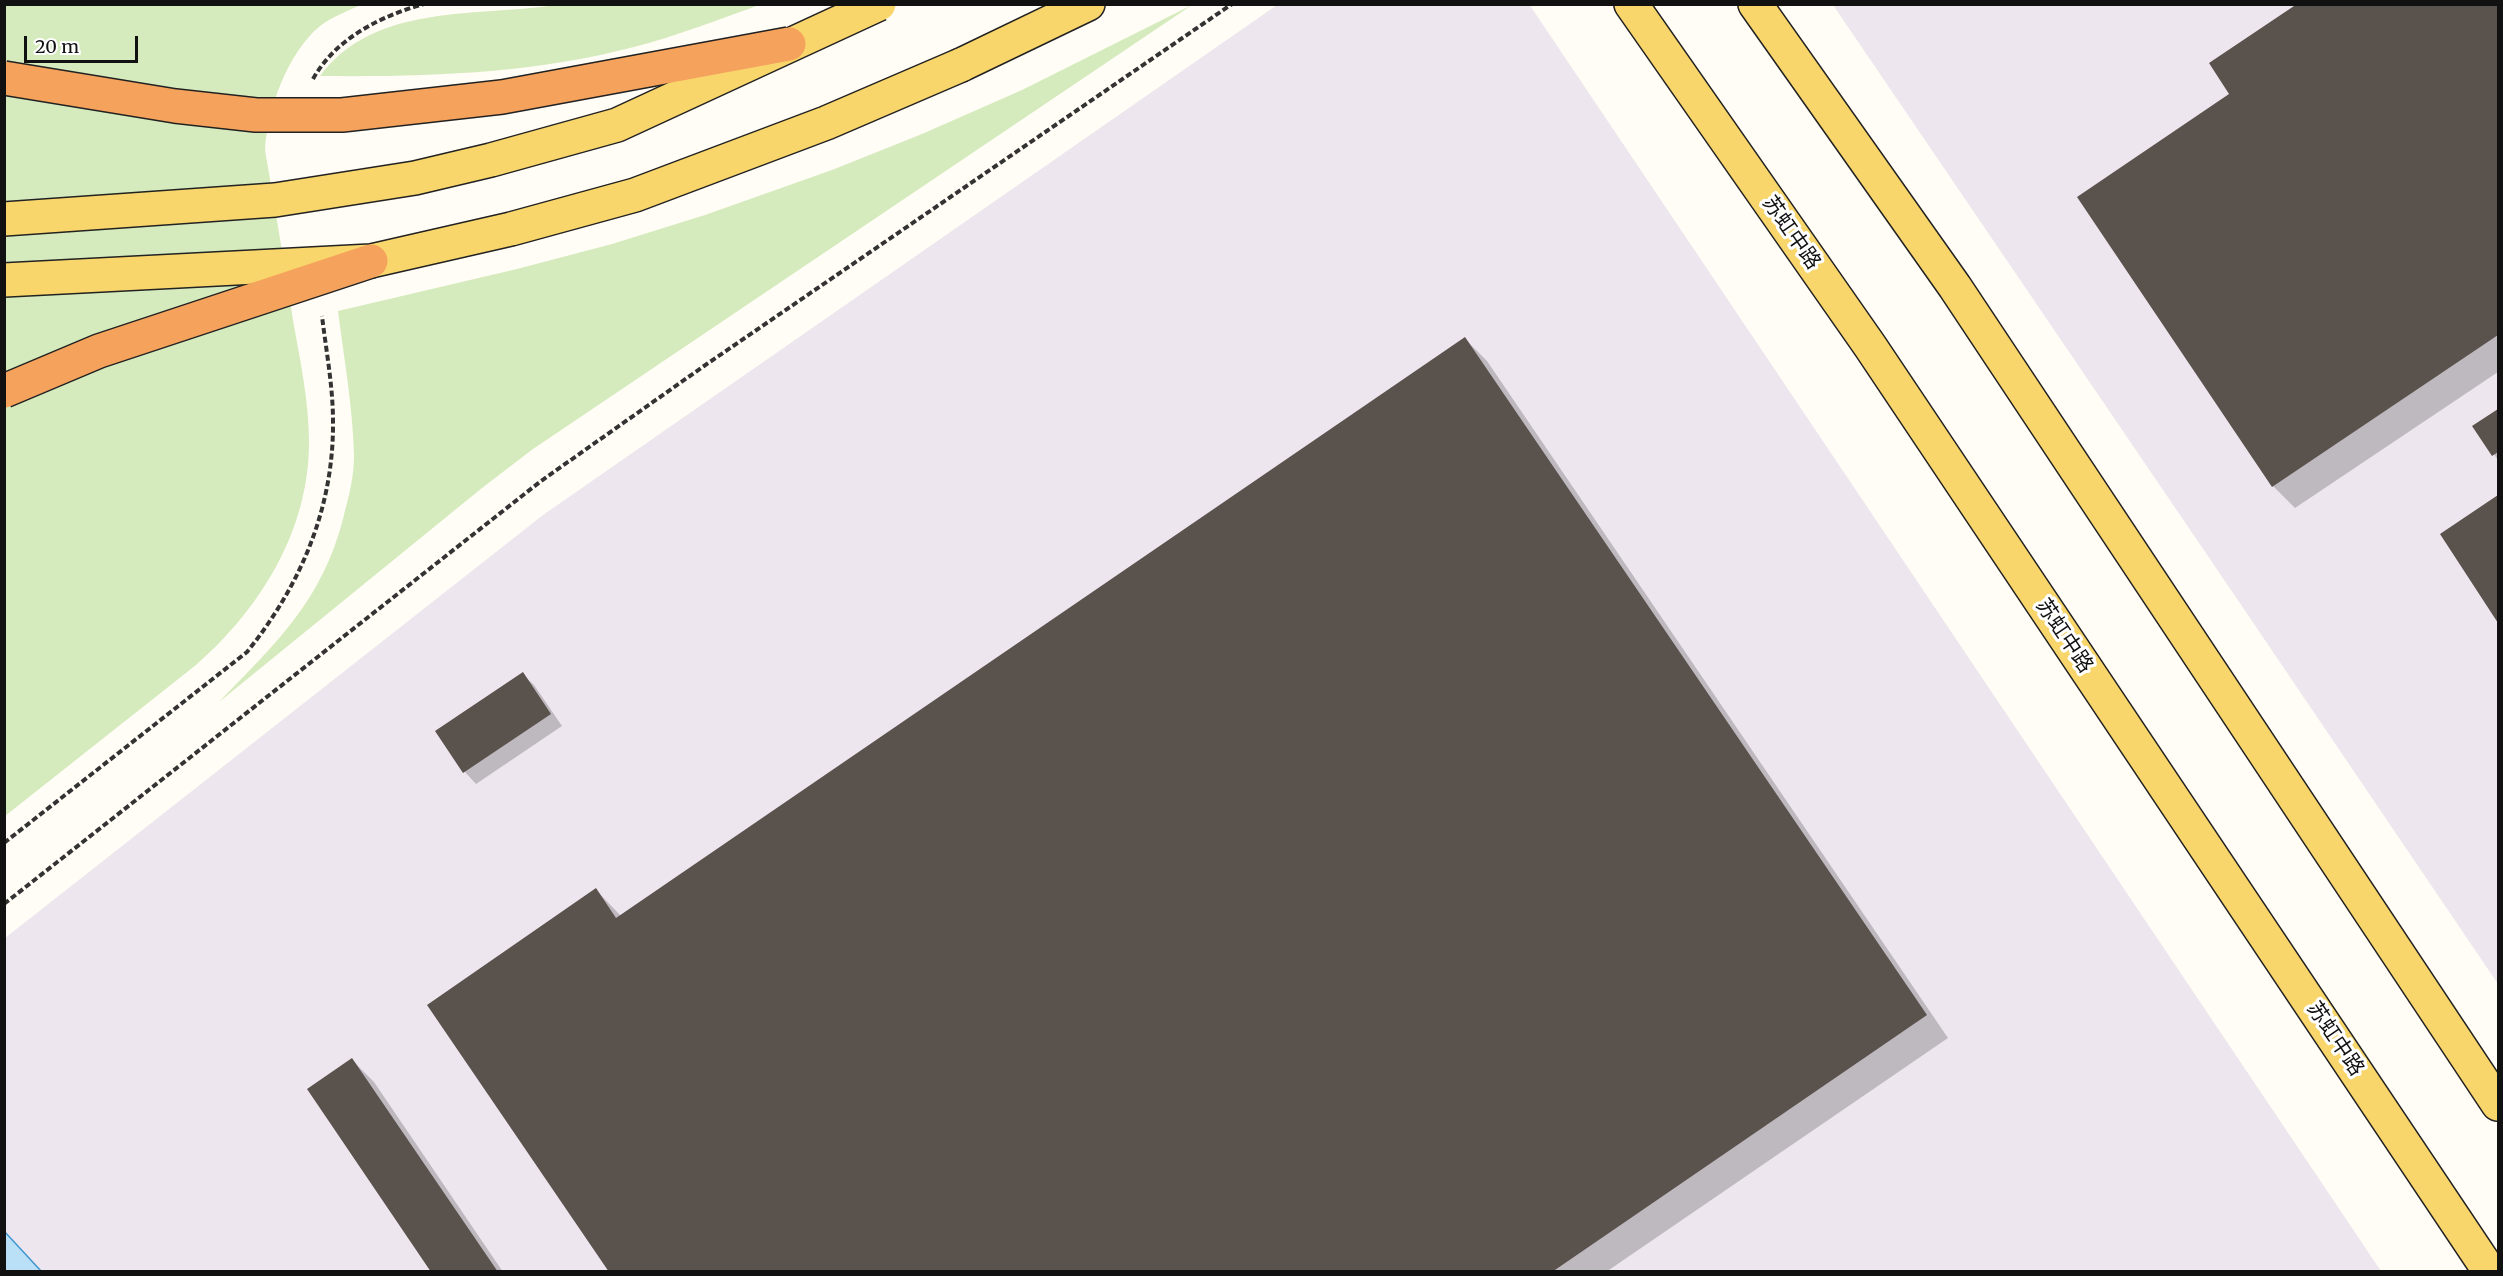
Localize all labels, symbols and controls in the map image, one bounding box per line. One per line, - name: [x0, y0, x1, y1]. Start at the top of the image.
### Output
- scale bar: [27, 24, 141, 62]
- text: 20 m: [35, 35, 79, 58]
- street label: 苏虹中路: [1757, 191, 1825, 275]
- street label: 苏虹中路: [2030, 594, 2098, 678]
- street label: 苏虹中路: [2301, 997, 2369, 1081]

